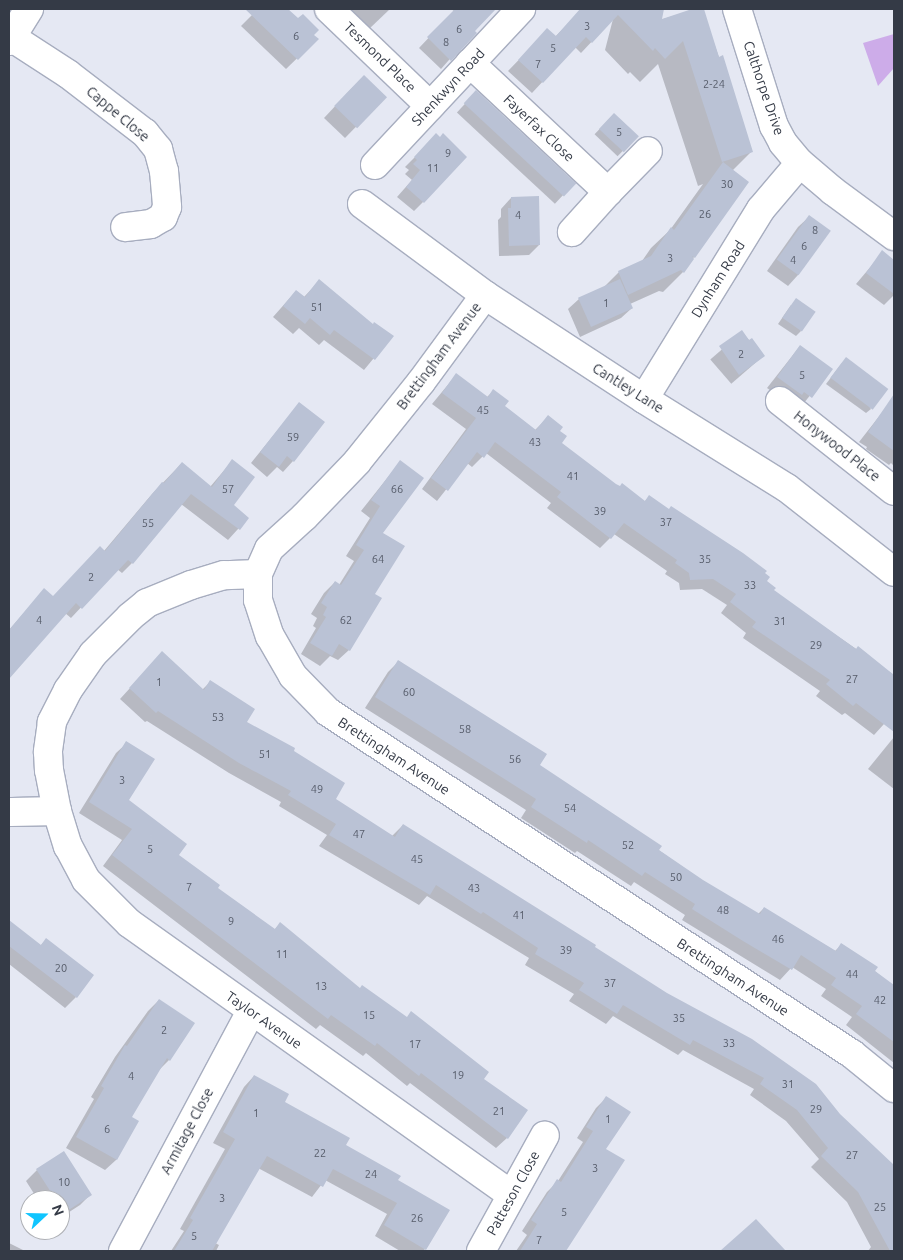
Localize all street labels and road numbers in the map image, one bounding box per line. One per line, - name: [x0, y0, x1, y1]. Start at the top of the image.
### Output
- street label: Tesmond Place: [340, 18, 420, 96]
- street label: Calthorpe Drive: [740, 39, 788, 137]
- street label: Shenkwyn Road: [408, 45, 488, 129]
- street label: Cappe Close: [83, 83, 153, 145]
- street label: Fayerfax Close: [500, 91, 578, 165]
- street label: Dynham Road: [688, 238, 748, 320]
- street label: Brettingham Avenue: [393, 299, 485, 413]
- street label: Cantley Lane: [589, 359, 667, 417]
- street label: Honywood Place: [791, 407, 883, 485]
- street label: Brettingham Avenue: [335, 714, 453, 798]
- street label: Brettingham Avenue: [674, 935, 792, 1019]
- street label: Taylor Avenue: [223, 988, 305, 1052]
- street label: Armitage Close: [157, 1085, 217, 1177]
- street label: Patteson Close: [483, 1148, 543, 1238]

